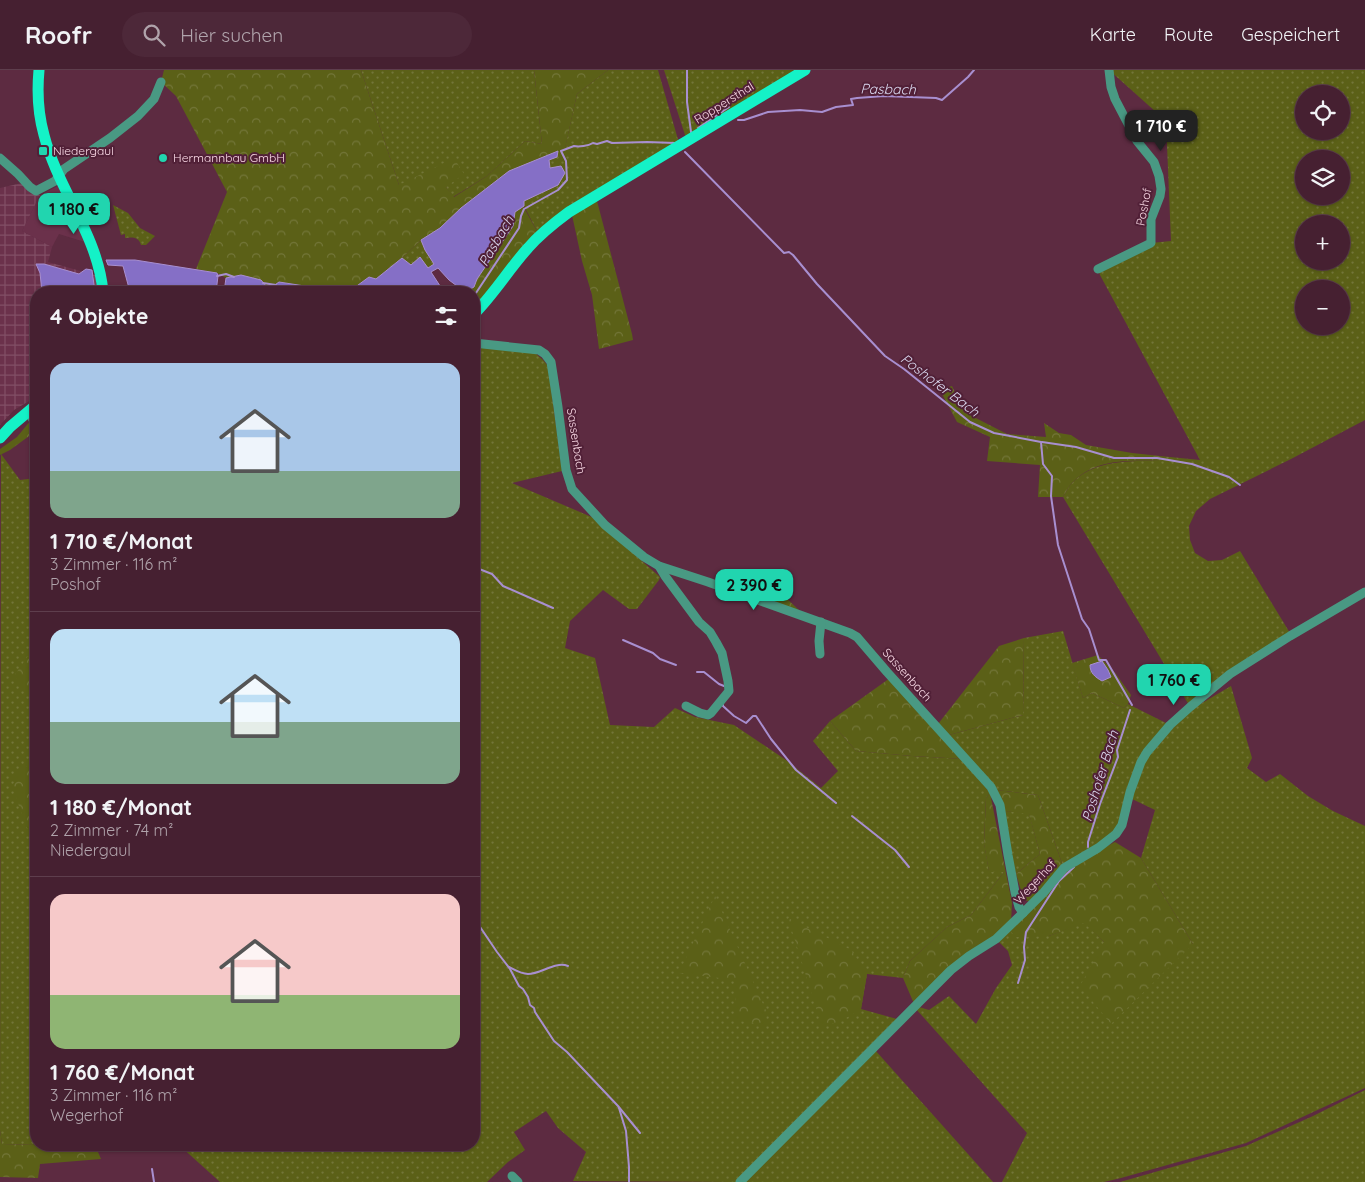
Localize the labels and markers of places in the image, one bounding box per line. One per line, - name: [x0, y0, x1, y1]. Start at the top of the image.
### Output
- pin: 1 710 €: [1115, 109, 1207, 152]
- place label: Niedergaul: [53, 143, 114, 158]
- marker: Niedergaul: [37, 145, 49, 157]
- place label: Hermannbau GmbH: [173, 150, 285, 165]
- marker: Hermannbau GmbH: [157, 152, 169, 164]
- pin: 1 180 €: [28, 192, 120, 235]
- pin: 2 390 €: [708, 568, 800, 611]
- pin: 1 760 €: [1128, 664, 1220, 706]

